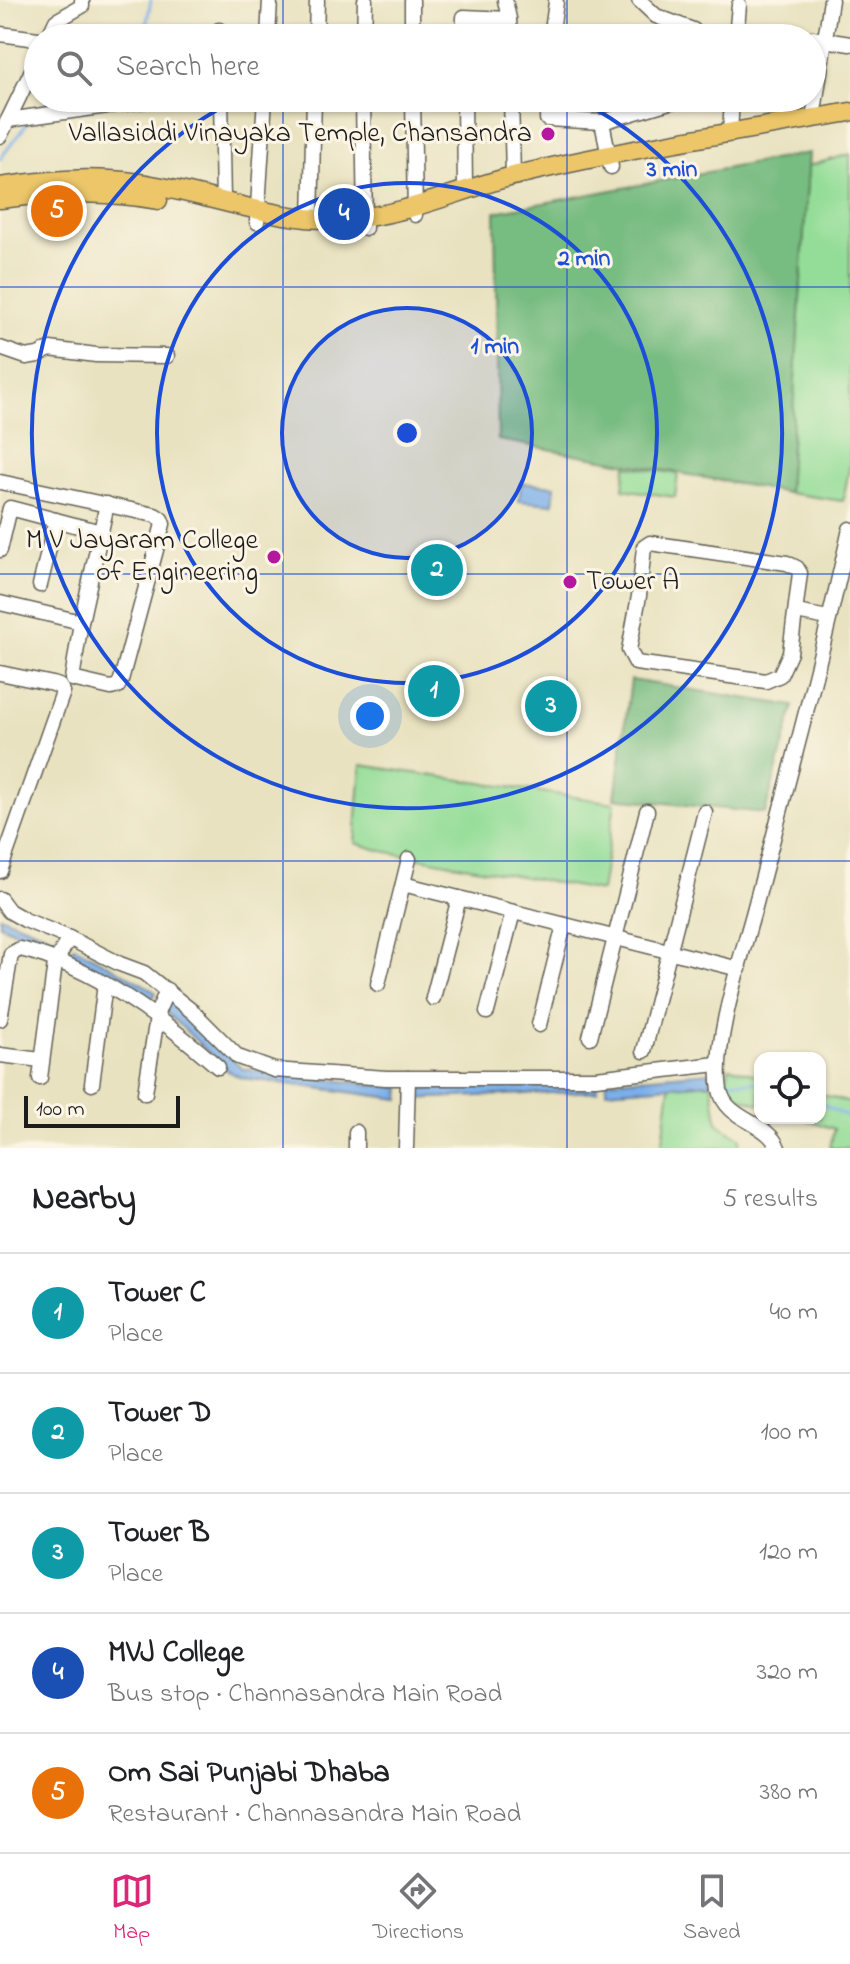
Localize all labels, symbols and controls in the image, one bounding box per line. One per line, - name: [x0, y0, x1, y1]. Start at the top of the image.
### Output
- search box: [24, 24, 826, 112]
- icon: search: [52, 46, 96, 90]
- text: Search here: [116, 46, 260, 90]
- place label: Vallasiddi Vinayaka Temple, Chansandra: [68, 114, 532, 155]
- marker: Vallasiddi Vinayaka Temple, Chansandra: [539, 125, 557, 143]
- text: 3 min: [646, 153, 698, 188]
- pin: 5: [31, 181, 83, 241]
- pin: 4: [318, 184, 370, 244]
- text: 2 min: [557, 242, 611, 277]
- text: 1 min: [471, 330, 519, 365]
- centre of rings: [393, 419, 421, 447]
- place label: M V Jayaram College of Engineering: [26, 521, 258, 594]
- pin: 2: [411, 540, 463, 600]
- marker: M V Jayaram College of Engineering: [265, 548, 283, 566]
- place label: Tower A: [586, 562, 679, 603]
- marker: Tower A: [561, 573, 579, 591]
- pin: 1: [408, 661, 460, 721]
- pin: 3: [525, 676, 577, 736]
- your location: [350, 696, 390, 736]
- map controls: [754, 1052, 826, 1124]
- button: locate: [754, 1052, 826, 1124]
- scale bar: [24, 1092, 180, 1128]
- text: 100 m: [36, 1094, 85, 1126]
- text: Nearby: [32, 1175, 136, 1225]
- text: 5 results: [723, 1181, 818, 1219]
- text: Tower C: [108, 1272, 206, 1316]
- text: 1: [54, 1294, 62, 1332]
- text: 40 m: [769, 1294, 818, 1332]
- text: Place: [108, 1316, 163, 1354]
- text: Tower D: [108, 1392, 212, 1436]
- text: 2: [52, 1414, 64, 1452]
- text: 100 m: [761, 1414, 818, 1452]
- text: Place: [108, 1436, 163, 1474]
- text: Tower B: [108, 1512, 210, 1556]
- text: 3: [53, 1534, 63, 1572]
- text: 120 m: [759, 1534, 818, 1572]
- text: Place: [108, 1556, 163, 1594]
- text: MVJ College: [108, 1632, 244, 1676]
- text: 4: [53, 1654, 63, 1692]
- text: 320 m: [756, 1654, 818, 1692]
- text: Bus stop · Channasandra Main Road: [108, 1676, 502, 1714]
- text: Om Sai Punjabi Dhaba: [108, 1752, 390, 1796]
- text: 5: [51, 1774, 65, 1812]
- text: 380 m: [760, 1774, 818, 1812]
- text: Restaurant · Channasandra Main Road: [108, 1796, 521, 1834]
- tab: Map: [110, 1869, 154, 1949]
- tab: Directions: [373, 1869, 464, 1949]
- tab: Saved: [683, 1869, 740, 1949]

